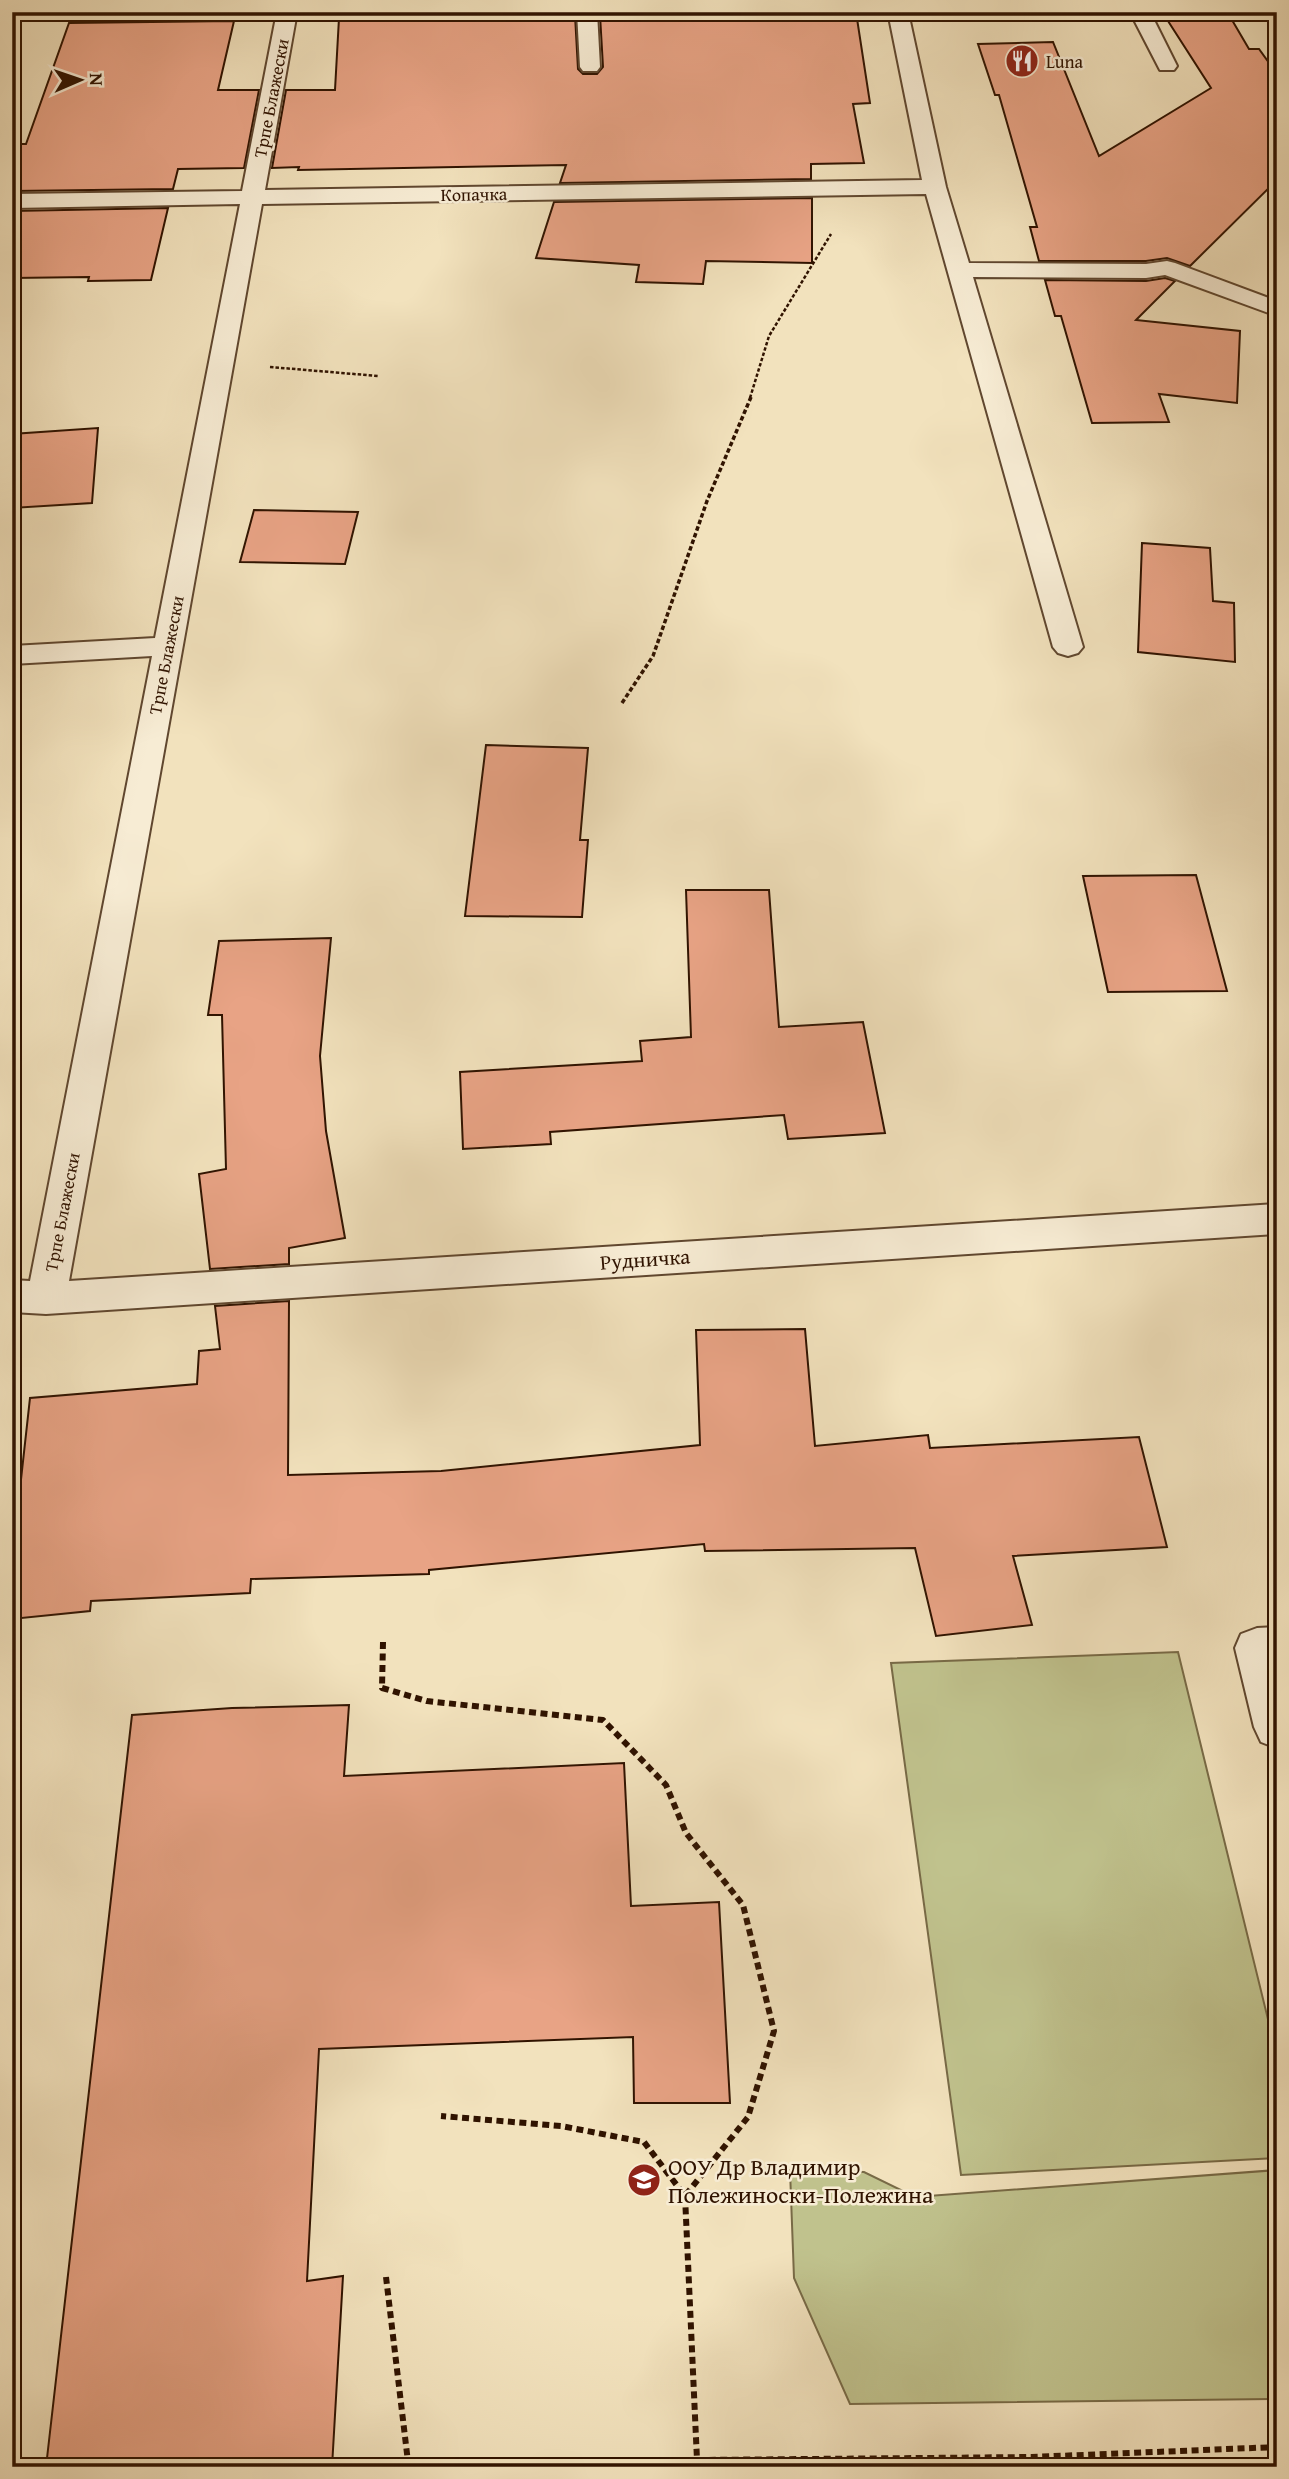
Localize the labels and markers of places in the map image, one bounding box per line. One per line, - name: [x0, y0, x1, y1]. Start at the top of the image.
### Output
- restaurant icon: Luna: [1003, 42, 1041, 80]
- place label: Luna: [1046, 48, 1084, 75]
- place label: ООУ Др Владимир Полежиноски-Полежина: [668, 2149, 934, 2212]
- school or university icon: ООУ Др Владимир Полежиноски-Полежина: [625, 2161, 663, 2199]

